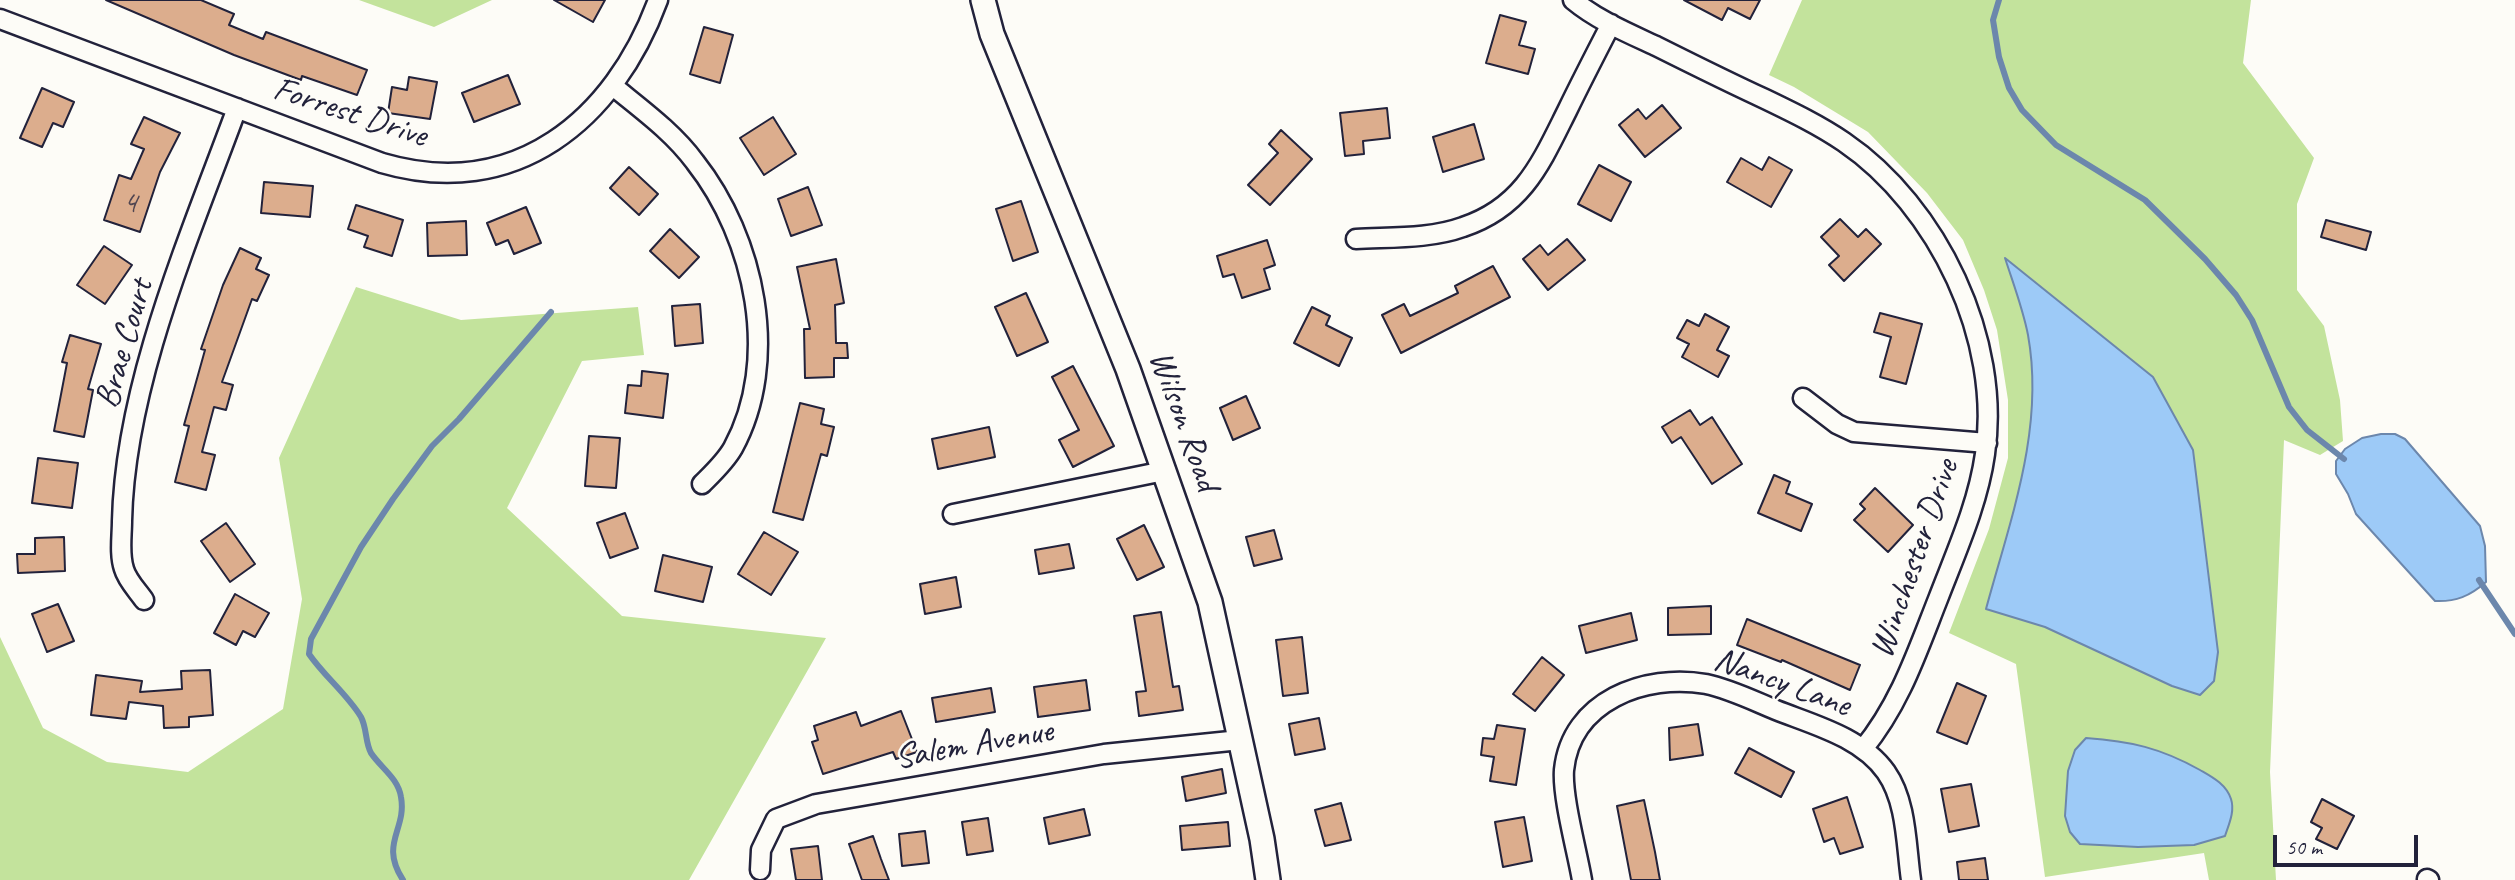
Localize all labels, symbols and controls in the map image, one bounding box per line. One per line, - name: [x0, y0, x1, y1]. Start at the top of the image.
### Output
- street label: Forrest Drive: [268, 68, 432, 158]
- house number: 4: [123, 185, 137, 223]
- street label: Brae Court: [87, 275, 163, 413]
- street label: Wilson Road: [1138, 345, 1228, 497]
- street label: Winchester Drive: [1861, 454, 1969, 664]
- street label: Nancy Lane: [1708, 639, 1856, 727]
- street label: Salem Avenue: [892, 710, 1056, 780]
- scale bar: [2277, 820, 2422, 864]
- text: 50 m: [2286, 834, 2322, 860]

